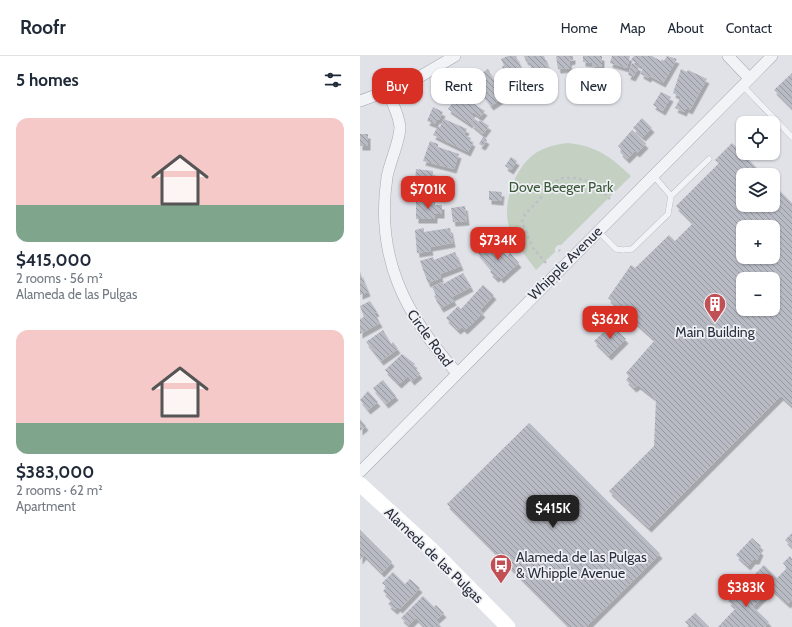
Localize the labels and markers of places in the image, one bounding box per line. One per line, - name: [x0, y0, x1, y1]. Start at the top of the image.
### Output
- pin: $701K: [400, 176, 456, 210]
- pin: $734K: [470, 227, 526, 261]
- building icon: Main Building: [702, 291, 728, 324]
- pin: $362K: [582, 306, 638, 340]
- place label: Main Building: [675, 323, 756, 341]
- pin: $415K: [525, 495, 581, 529]
- place label: Alameda de las Pulgas & Whipple Avenue: [516, 548, 647, 582]
- bus stop icon: Alameda de las Pulgas & Whipple Avenue: [488, 552, 514, 585]
- pin: $383K: [718, 574, 774, 608]

